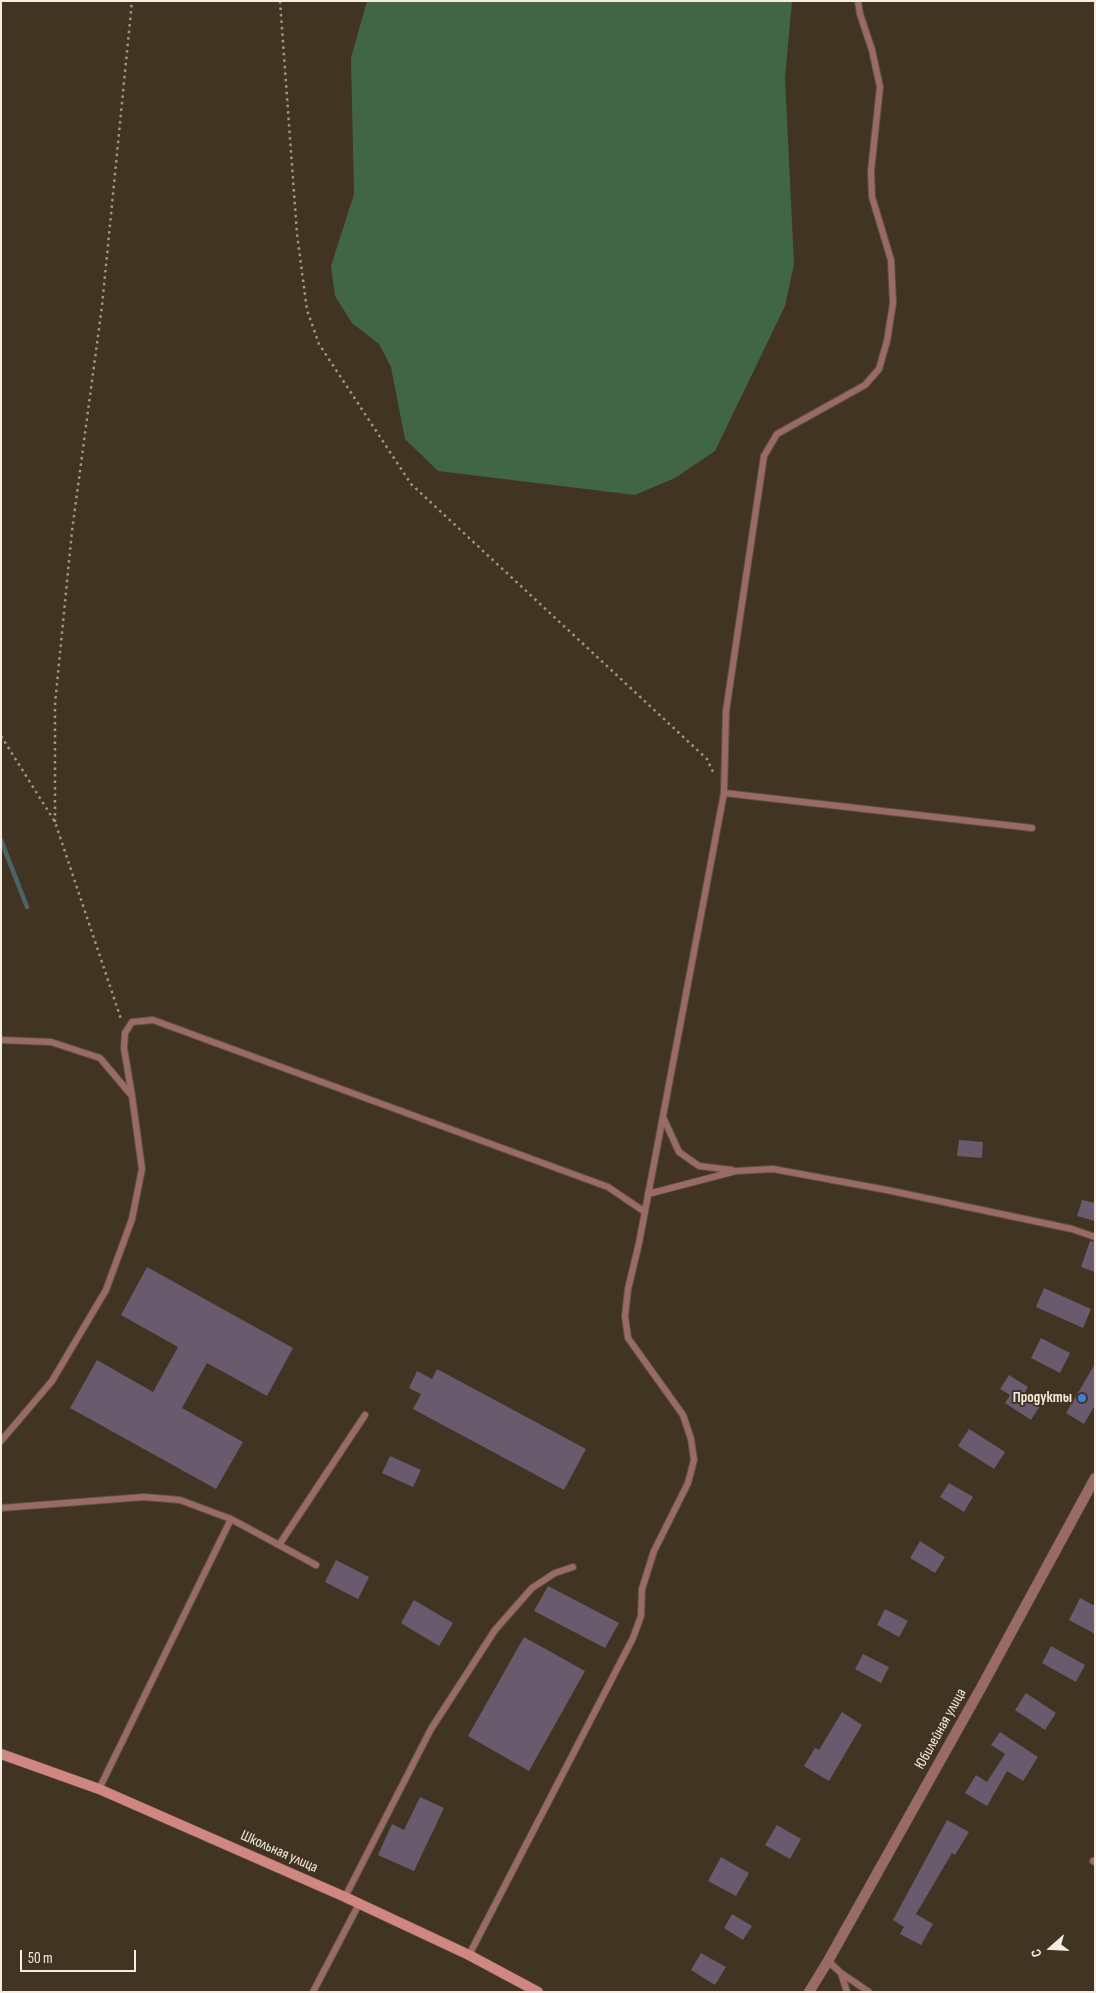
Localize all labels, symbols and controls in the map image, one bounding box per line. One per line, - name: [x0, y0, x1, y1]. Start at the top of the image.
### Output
- place label: Продукты: [1013, 1389, 1072, 1407]
- marker: Продукты: [1076, 1392, 1088, 1404]
- street label: Юбилейная улица: [911, 1685, 971, 1773]
- street label: Школьная улица: [238, 1827, 320, 1877]
- north arrow: [1026, 1923, 1076, 1973]
- scale bar: [22, 1940, 139, 1972]
- text: С: [1027, 1947, 1046, 1959]
- text: 50 m: [28, 1949, 53, 1968]

